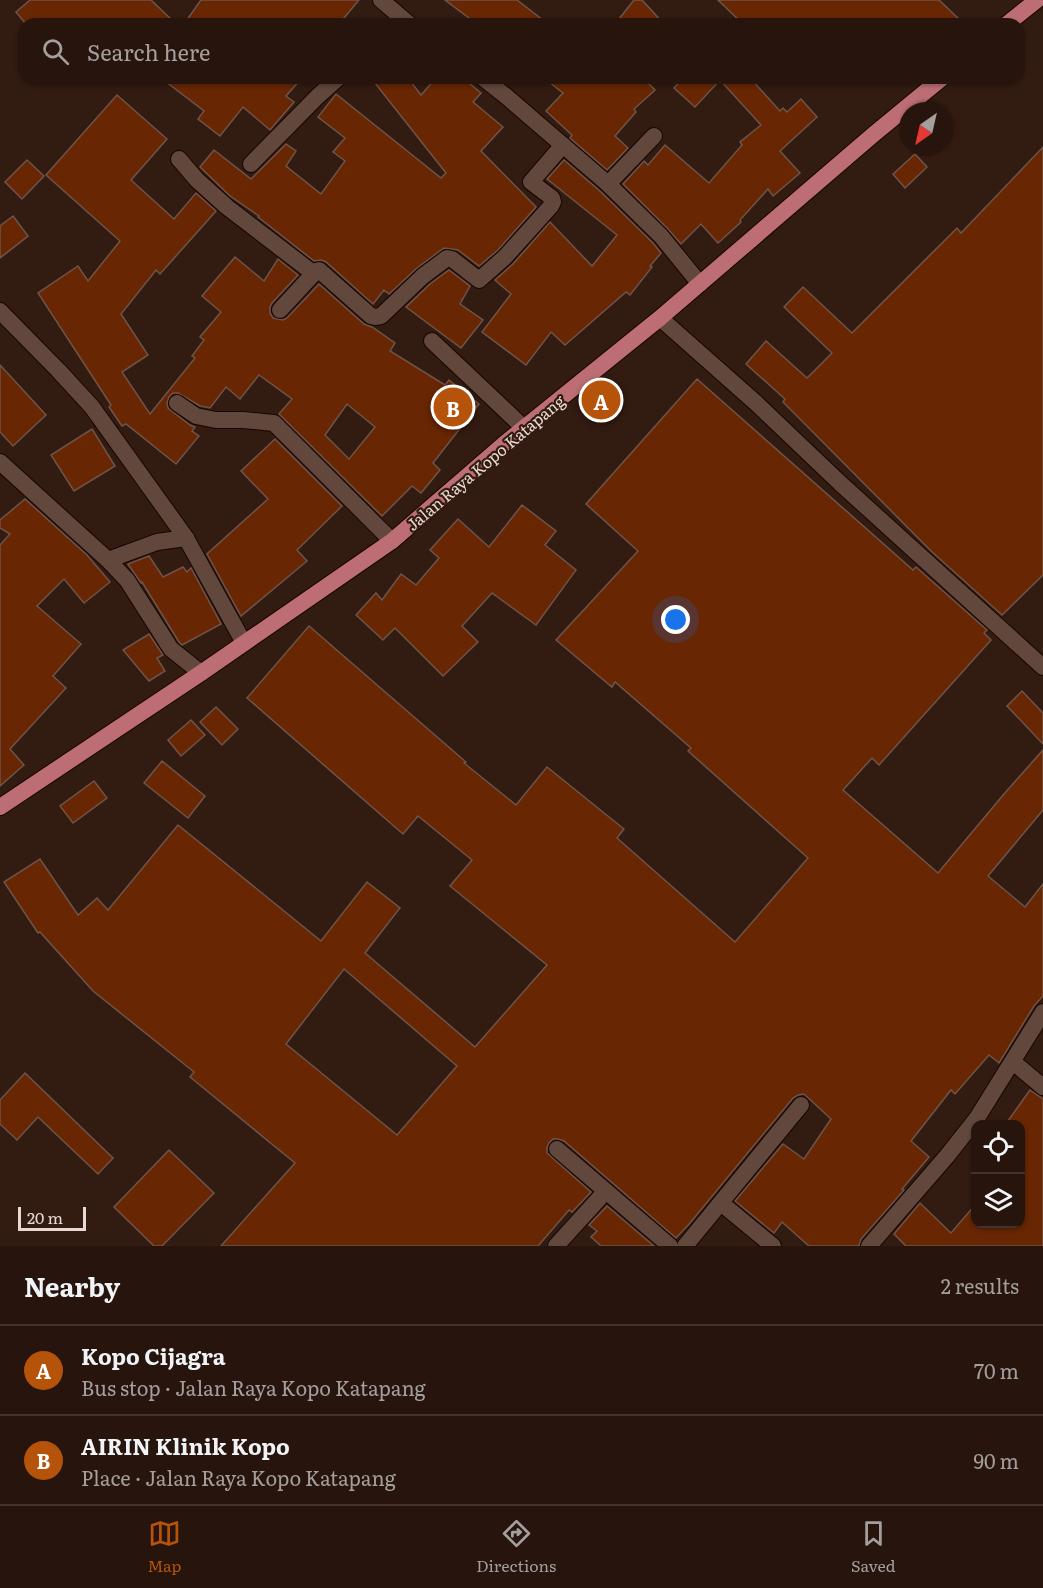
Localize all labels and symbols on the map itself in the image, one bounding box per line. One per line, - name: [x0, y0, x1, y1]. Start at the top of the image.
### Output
- north arrow: [899, 102, 953, 156]
- pin: A: [582, 378, 620, 422]
- pin: B: [434, 384, 472, 430]
- street label: Jalan Raya Kopo Katapang: [401, 388, 570, 536]
- your location: [661, 605, 690, 634]
- scale bar: [18, 1204, 86, 1232]

